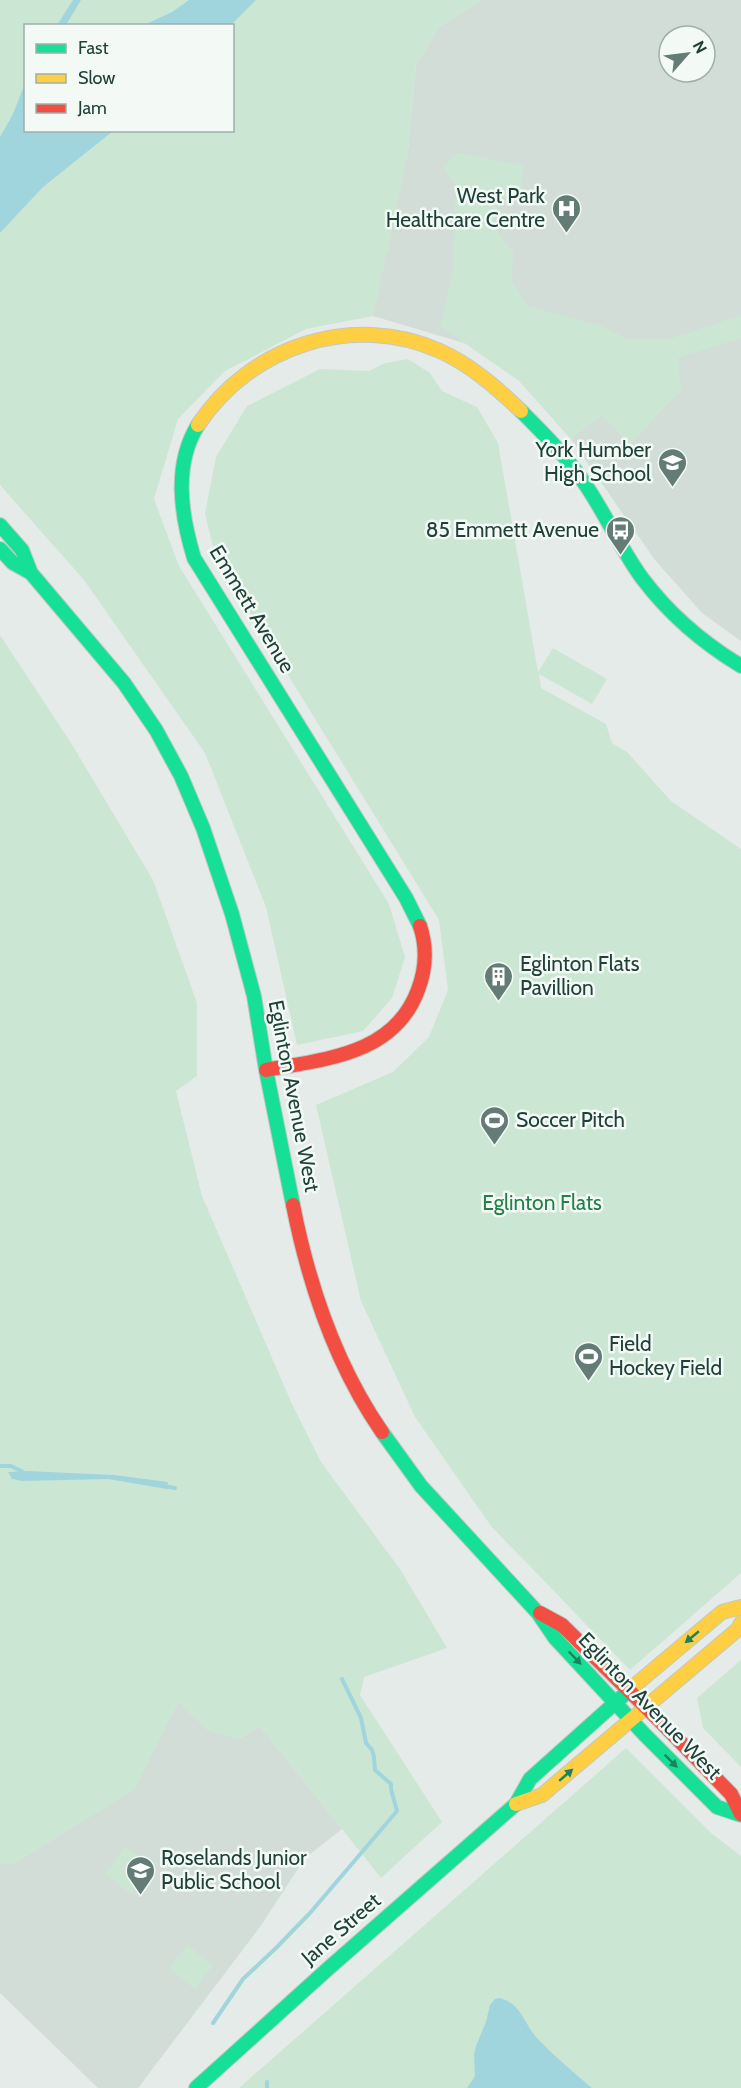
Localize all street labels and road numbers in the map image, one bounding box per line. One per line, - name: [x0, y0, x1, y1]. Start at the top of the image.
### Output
- street label: Emmett Avenue: [204, 540, 300, 677]
- street label: Eglinton Avenue West: [264, 998, 325, 1194]
- street label: Eglinton Avenue West: [574, 1627, 727, 1784]
- street label: Jane Street: [295, 1888, 385, 1970]

